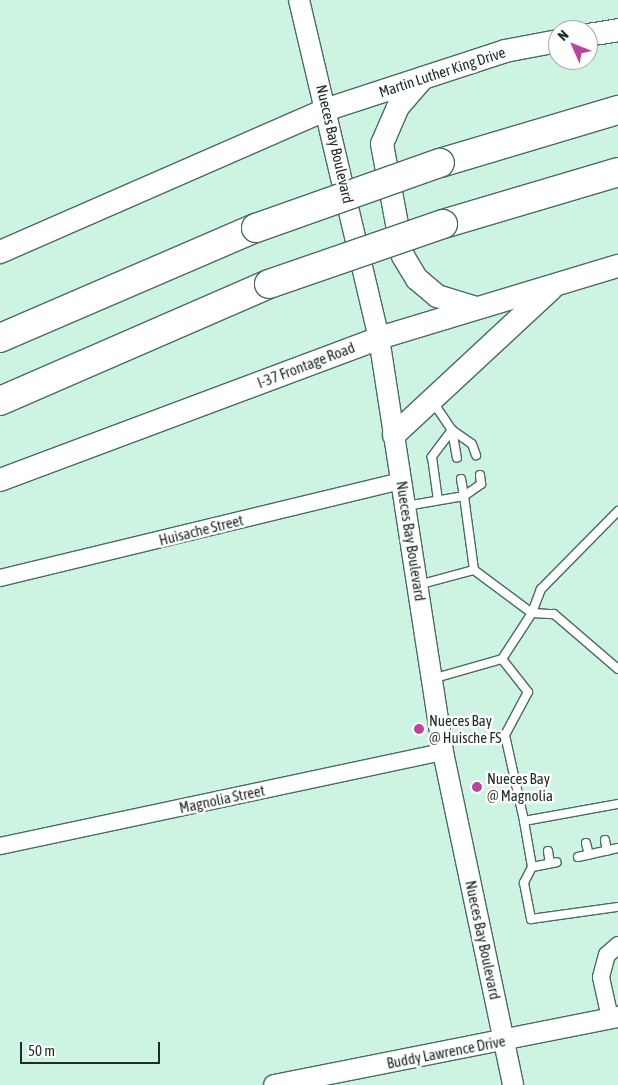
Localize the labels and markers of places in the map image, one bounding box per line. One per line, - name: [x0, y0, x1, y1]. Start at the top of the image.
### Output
- place label: Nueces Bay @ Huische FS: [429, 711, 501, 746]
- marker: Nueces Bay @ Huische FS: [413, 723, 425, 735]
- place label: Nueces Bay @ Magnolia: [487, 769, 553, 804]
- marker: Nueces Bay @ Magnolia: [471, 781, 483, 793]

